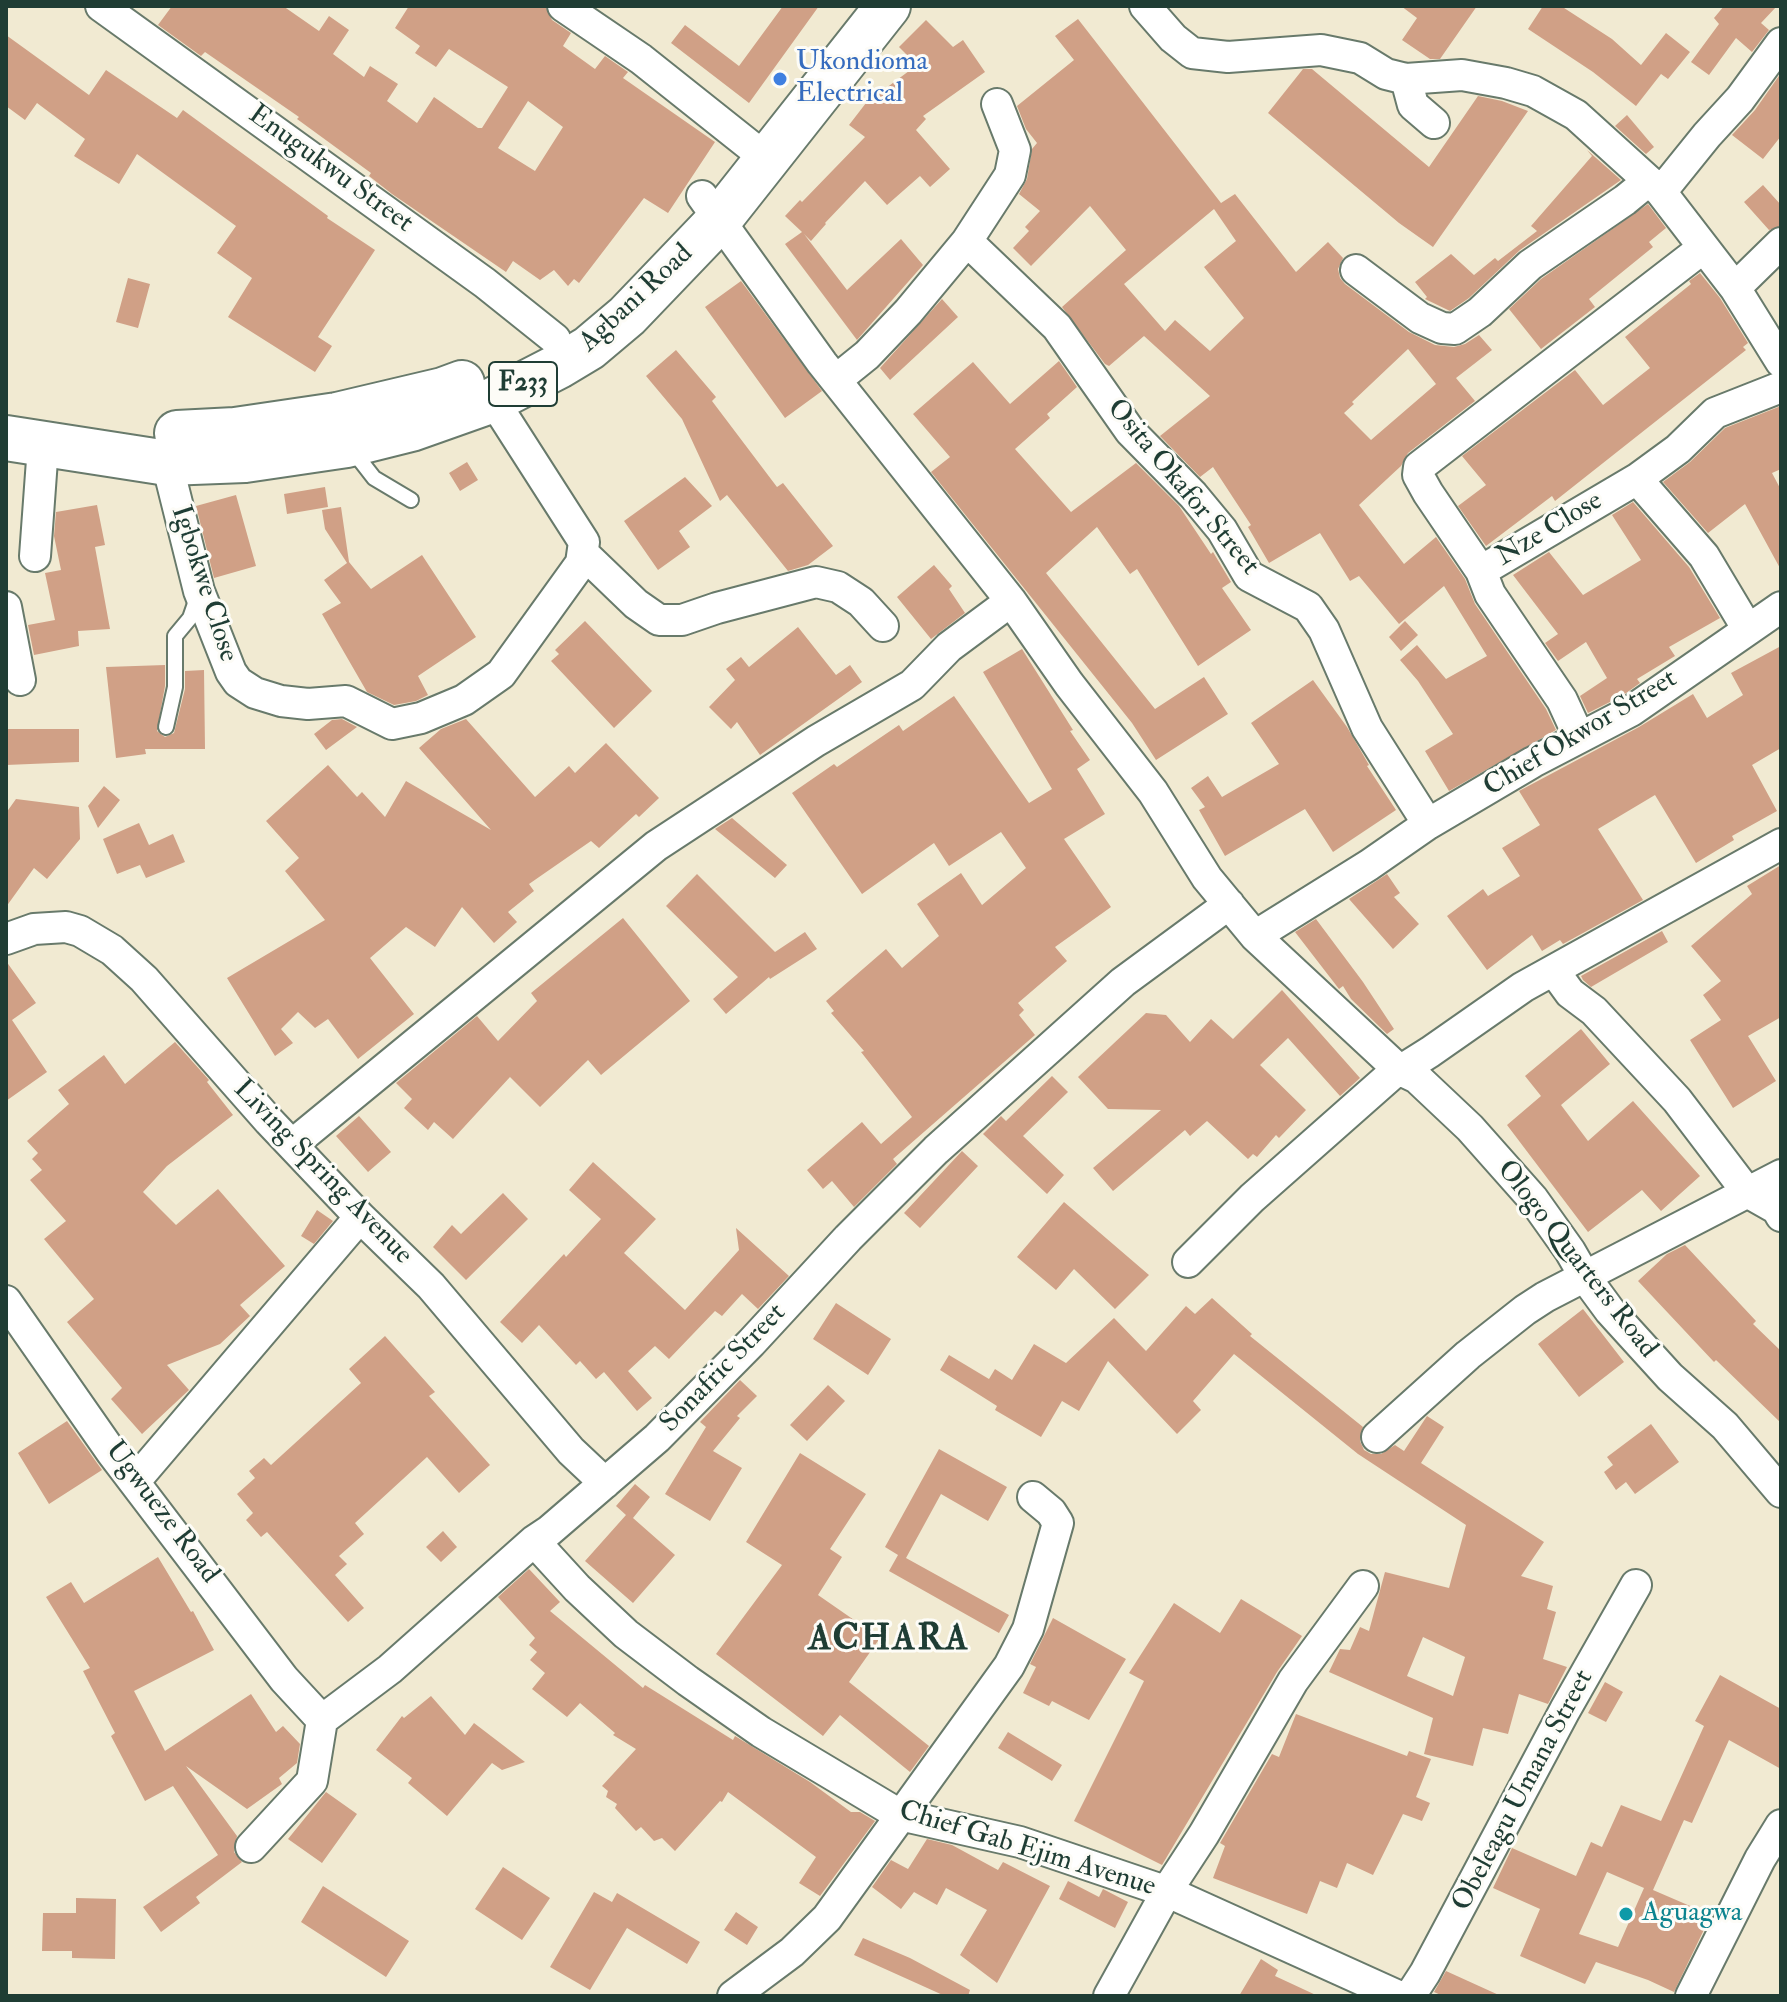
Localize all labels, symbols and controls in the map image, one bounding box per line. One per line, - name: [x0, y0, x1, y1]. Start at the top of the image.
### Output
- place label: Ukondioma Electrical: [796, 46, 928, 112]
- marker: Ukondioma Electrical: [771, 70, 789, 88]
- street label: Enugukwu Street: [241, 99, 419, 241]
- street label: Agbani Road: [573, 238, 701, 360]
- road number: F233: [489, 362, 557, 406]
- street label: Osita Okafor Street: [1099, 393, 1265, 583]
- street label: Nze Close: [1491, 485, 1609, 575]
- street label: Igbokwe Close: [162, 502, 244, 666]
- street label: Chief Okwor Street: [1478, 663, 1684, 805]
- street label: Living Spring Avenue: [225, 1074, 419, 1272]
- street label: Ologo Quarters Road: [1488, 1154, 1664, 1366]
- street label: Sonafric Street: [654, 1297, 794, 1441]
- street label: Ugwueze Road: [97, 1435, 225, 1591]
- district label: ACHARA: [808, 1619, 970, 1663]
- street label: Obeleagu Umana Street: [1446, 1665, 1602, 1917]
- street label: Chief Gab Ejim Avenue: [895, 1795, 1159, 1905]
- place label: Aguagwa: [1642, 1897, 1742, 1931]
- marker: Aguagwa: [1617, 1905, 1635, 1923]

